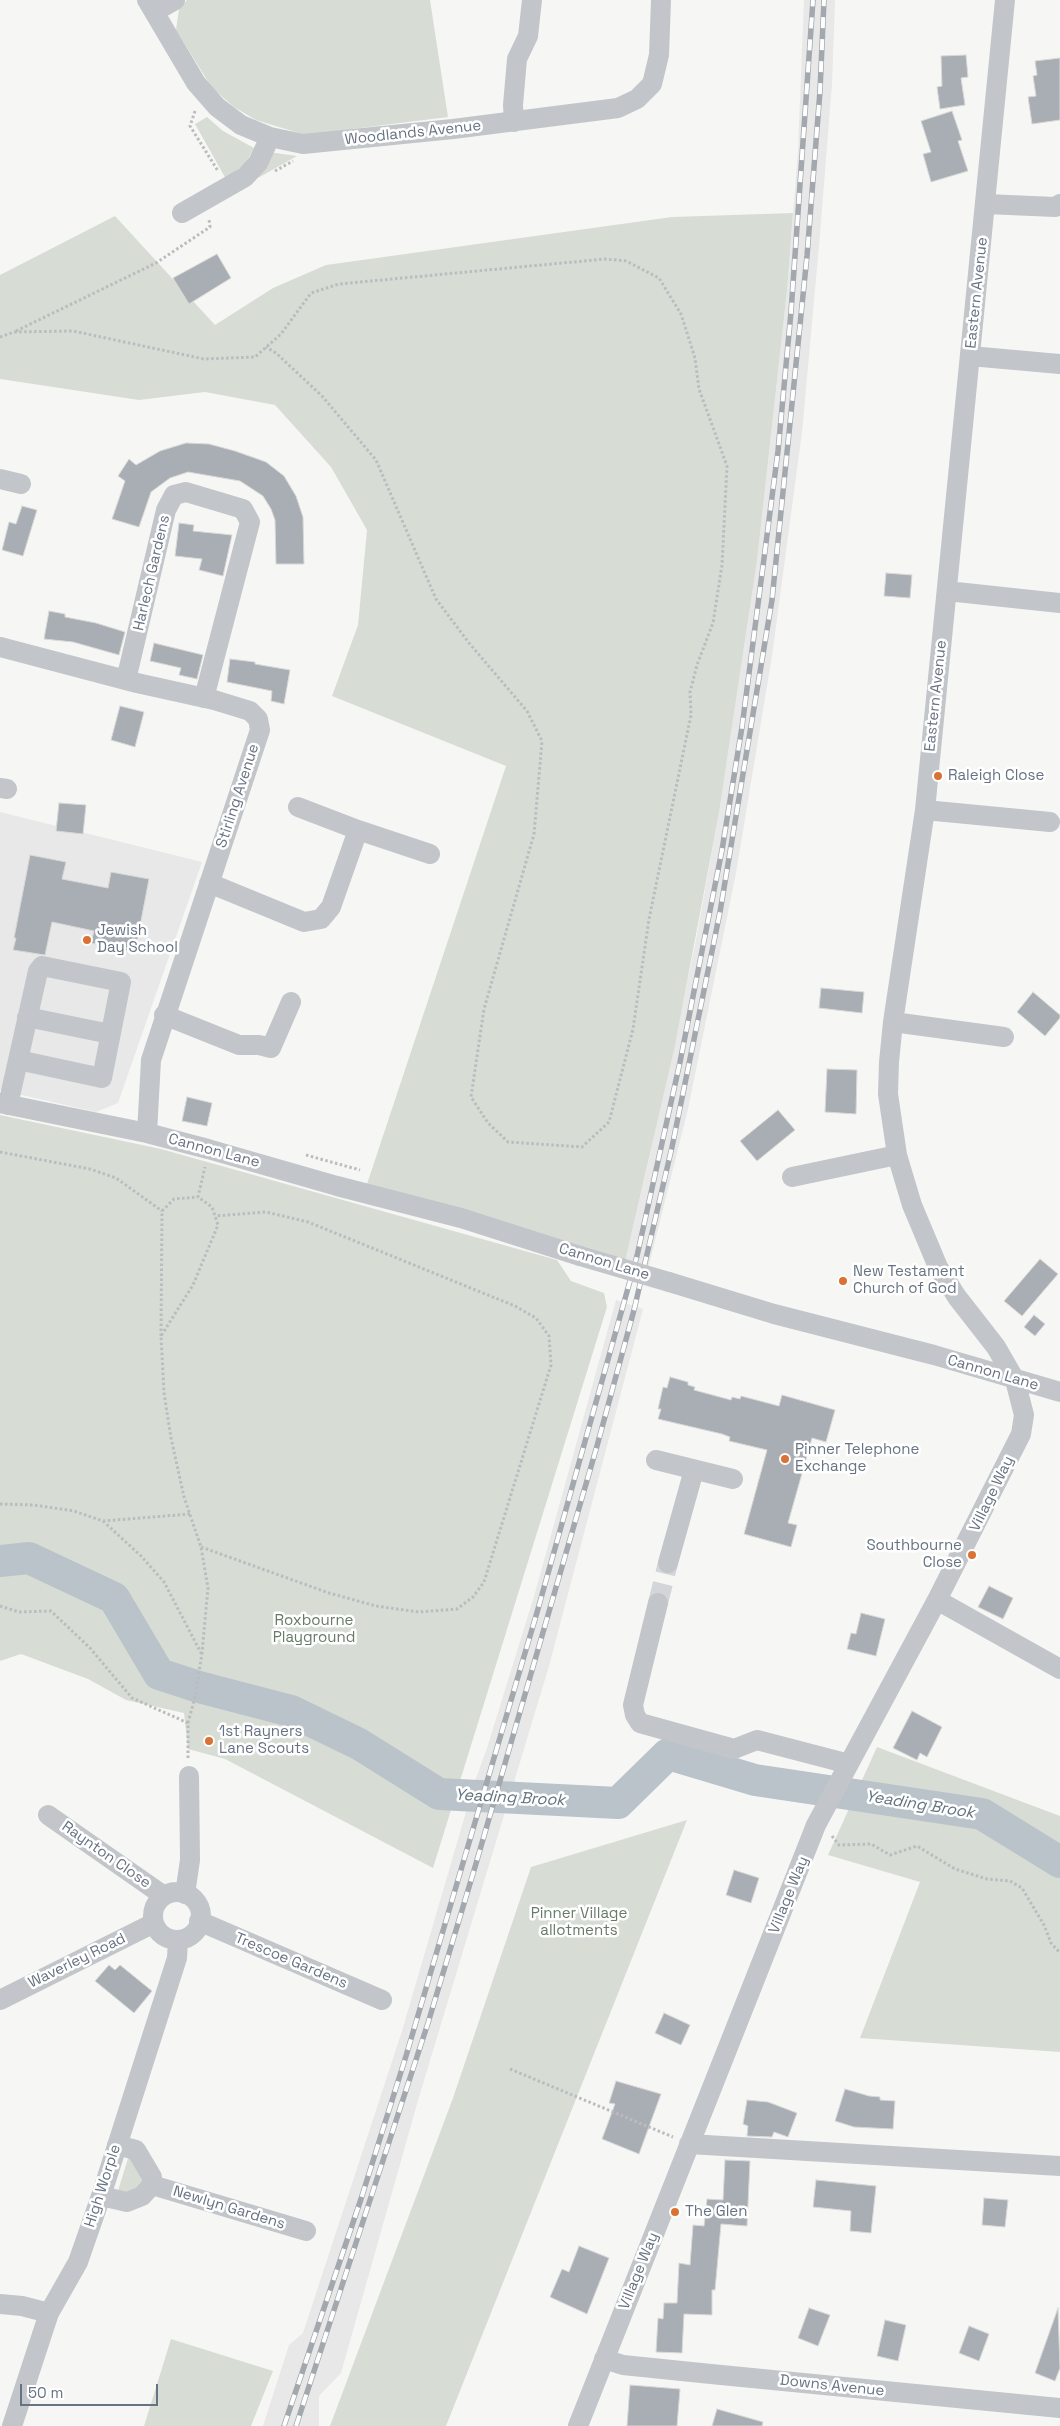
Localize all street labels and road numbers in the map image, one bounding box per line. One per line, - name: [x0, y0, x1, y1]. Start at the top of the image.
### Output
- street label: Woodlands Avenue: [344, 117, 482, 149]
- street label: Eastern Avenue: [962, 236, 992, 350]
- street label: Harlech Gardens: [130, 513, 174, 633]
- street label: Eastern Avenue: [921, 639, 951, 753]
- street label: Stirling Avenue: [213, 742, 263, 850]
- street label: Cannon Lane: [166, 1130, 262, 1172]
- street label: Cannon Lane: [556, 1240, 652, 1284]
- street label: Cannon Lane: [945, 1351, 1041, 1395]
- street label: Village Way: [966, 1453, 1018, 1535]
- street label: Raynton Close: [58, 1818, 154, 1892]
- street label: Village Way: [765, 1854, 813, 1936]
- street label: Trescoe Gardens: [232, 1929, 350, 1993]
- street label: Waverley Road: [25, 1930, 129, 1992]
- street label: High Worple: [81, 2142, 125, 2230]
- street label: Newlyn Gardens: [171, 2182, 287, 2234]
- street label: Village Way: [615, 2230, 663, 2312]
- street label: Downs Avenue: [779, 2372, 885, 2400]

